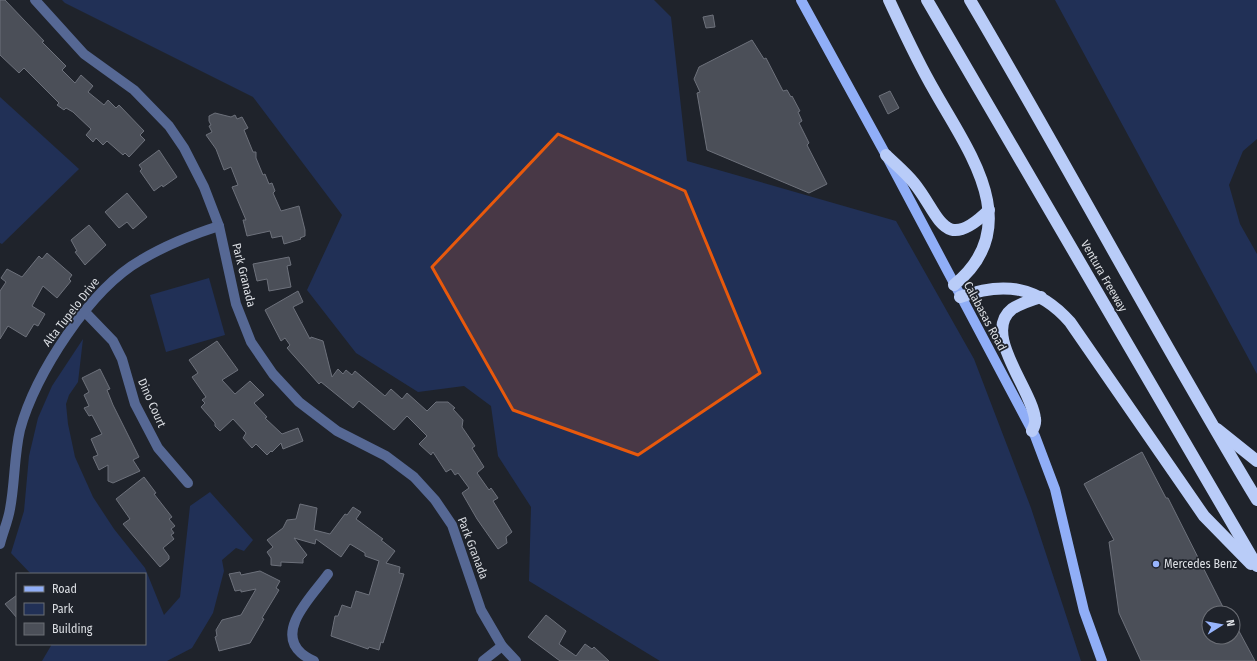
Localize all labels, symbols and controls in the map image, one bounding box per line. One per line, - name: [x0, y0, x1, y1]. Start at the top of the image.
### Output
- street label: Ventura Freeway: [1078, 238, 1130, 315]
- street label: Park Granada: [229, 242, 259, 308]
- street label: Alta Tupelo Drive: [40, 275, 102, 349]
- street label: Calabasas Road: [961, 279, 1009, 353]
- street label: Dino Court: [135, 376, 169, 430]
- street label: Park Granada: [455, 515, 491, 581]
- place label: Mercedes Benz: [1164, 557, 1237, 571]
- marker: Mercedes Benz: [1151, 559, 1161, 569]
- legend: [16, 573, 146, 645]
- text: Road: [52, 582, 77, 596]
- text: Park: [52, 602, 74, 616]
- north arrow: [1201, 605, 1241, 645]
- text: N: [1223, 619, 1237, 628]
- text: Building: [52, 622, 93, 636]

